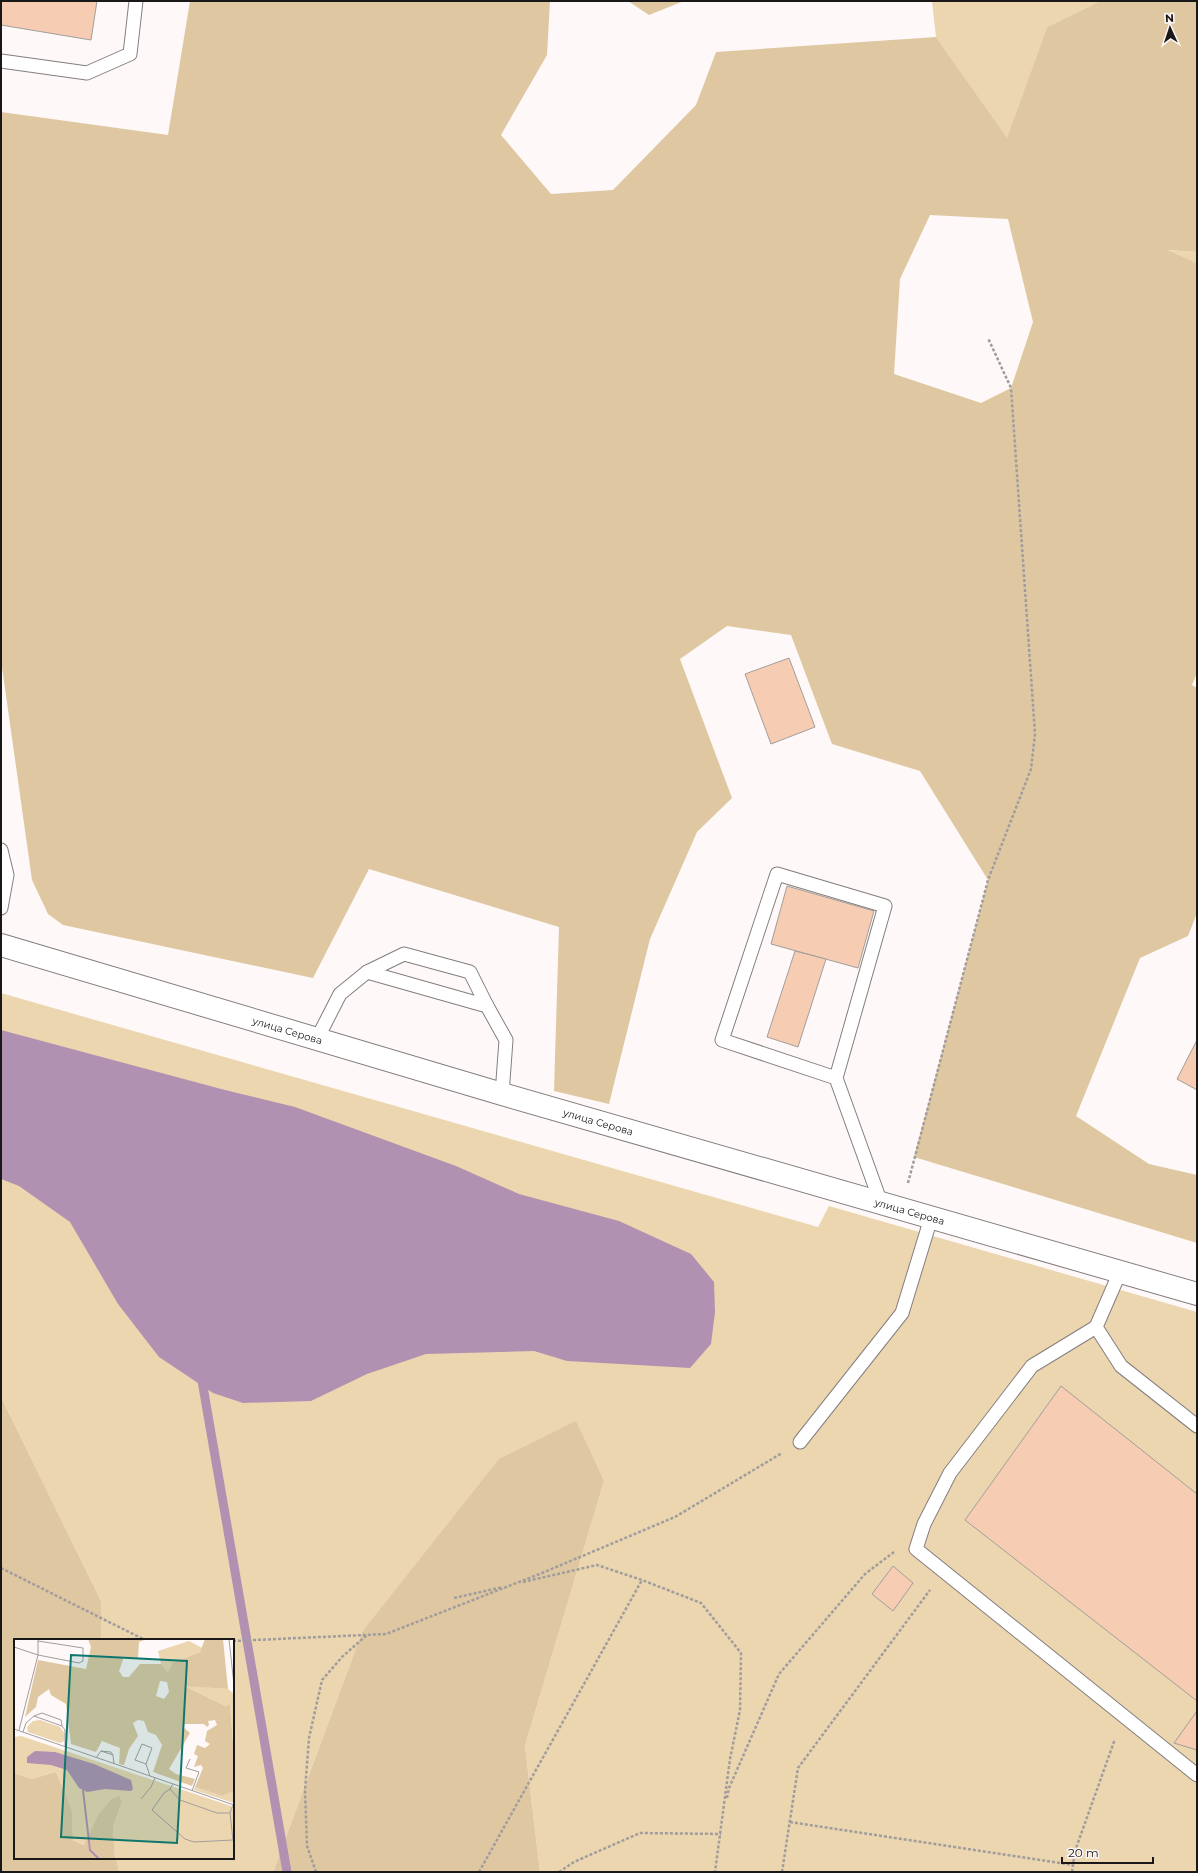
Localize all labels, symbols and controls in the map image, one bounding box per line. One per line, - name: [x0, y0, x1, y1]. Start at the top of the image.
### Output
- north arrow: [1150, 8, 1190, 48]
- text: N: [1165, 11, 1174, 25]
- street label: улица Серова: [250, 1014, 324, 1047]
- street label: улица Серова: [561, 1106, 635, 1138]
- street label: улица Серова: [872, 1195, 946, 1228]
- inset map: [14, 1639, 234, 1859]
- scale bar: [1062, 1839, 1153, 1865]
- text: 20 m: [1068, 1845, 1099, 1860]

